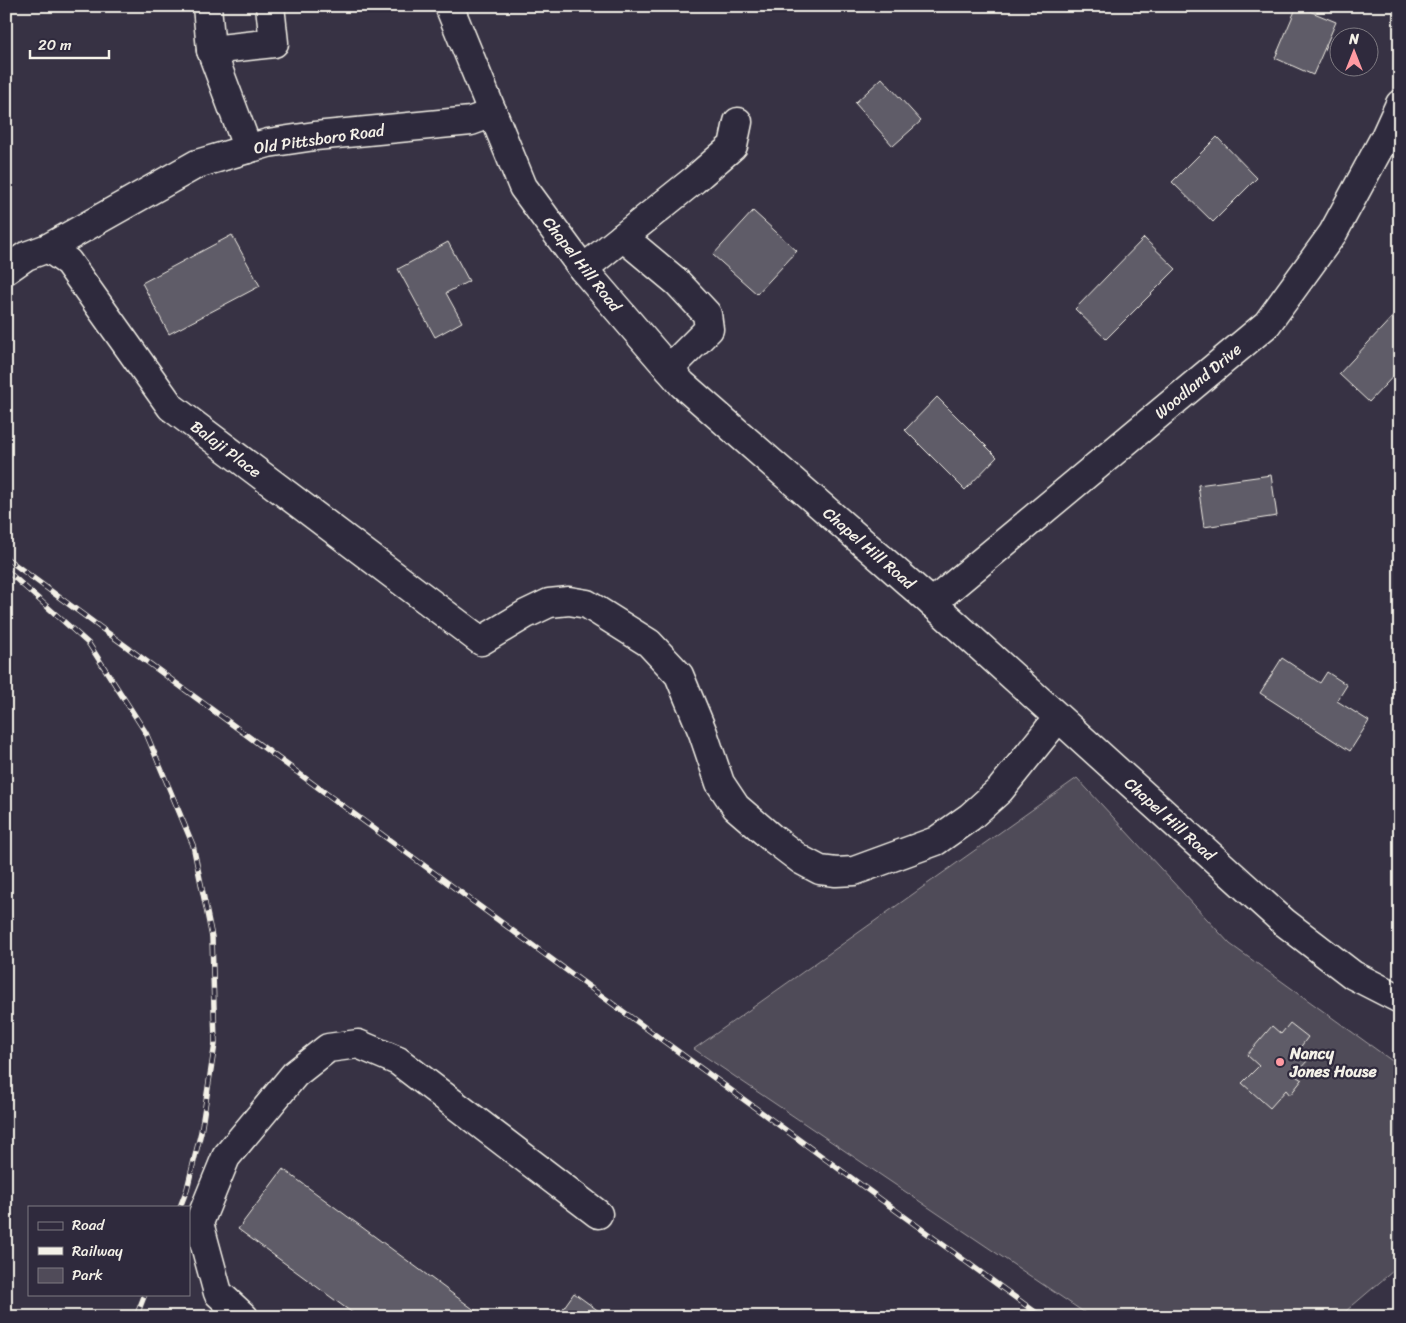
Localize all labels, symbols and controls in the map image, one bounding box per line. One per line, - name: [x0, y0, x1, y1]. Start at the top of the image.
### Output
- text: N: [1348, 27, 1359, 52]
- scale bar: [30, 28, 109, 60]
- north arrow: [1328, 28, 1378, 78]
- text: 20 m: [38, 32, 72, 58]
- street label: Old Pittsboro Road: [252, 115, 388, 162]
- street label: Chapel Hill Road: [535, 210, 630, 320]
- street label: Woodland Drive: [1148, 335, 1248, 427]
- street label: Balaji Place: [184, 412, 268, 486]
- street label: Chapel Hill Road: [816, 499, 923, 598]
- street label: Chapel Hill Road: [1118, 770, 1224, 869]
- place label: Nancy Jones House: [1289, 1039, 1377, 1086]
- marker: Nancy Jones House: [1274, 1056, 1286, 1068]
- legend: [28, 1206, 190, 1296]
- text: Road: [72, 1212, 105, 1238]
- text: Railway: [72, 1238, 123, 1264]
- text: Park: [72, 1262, 103, 1288]

